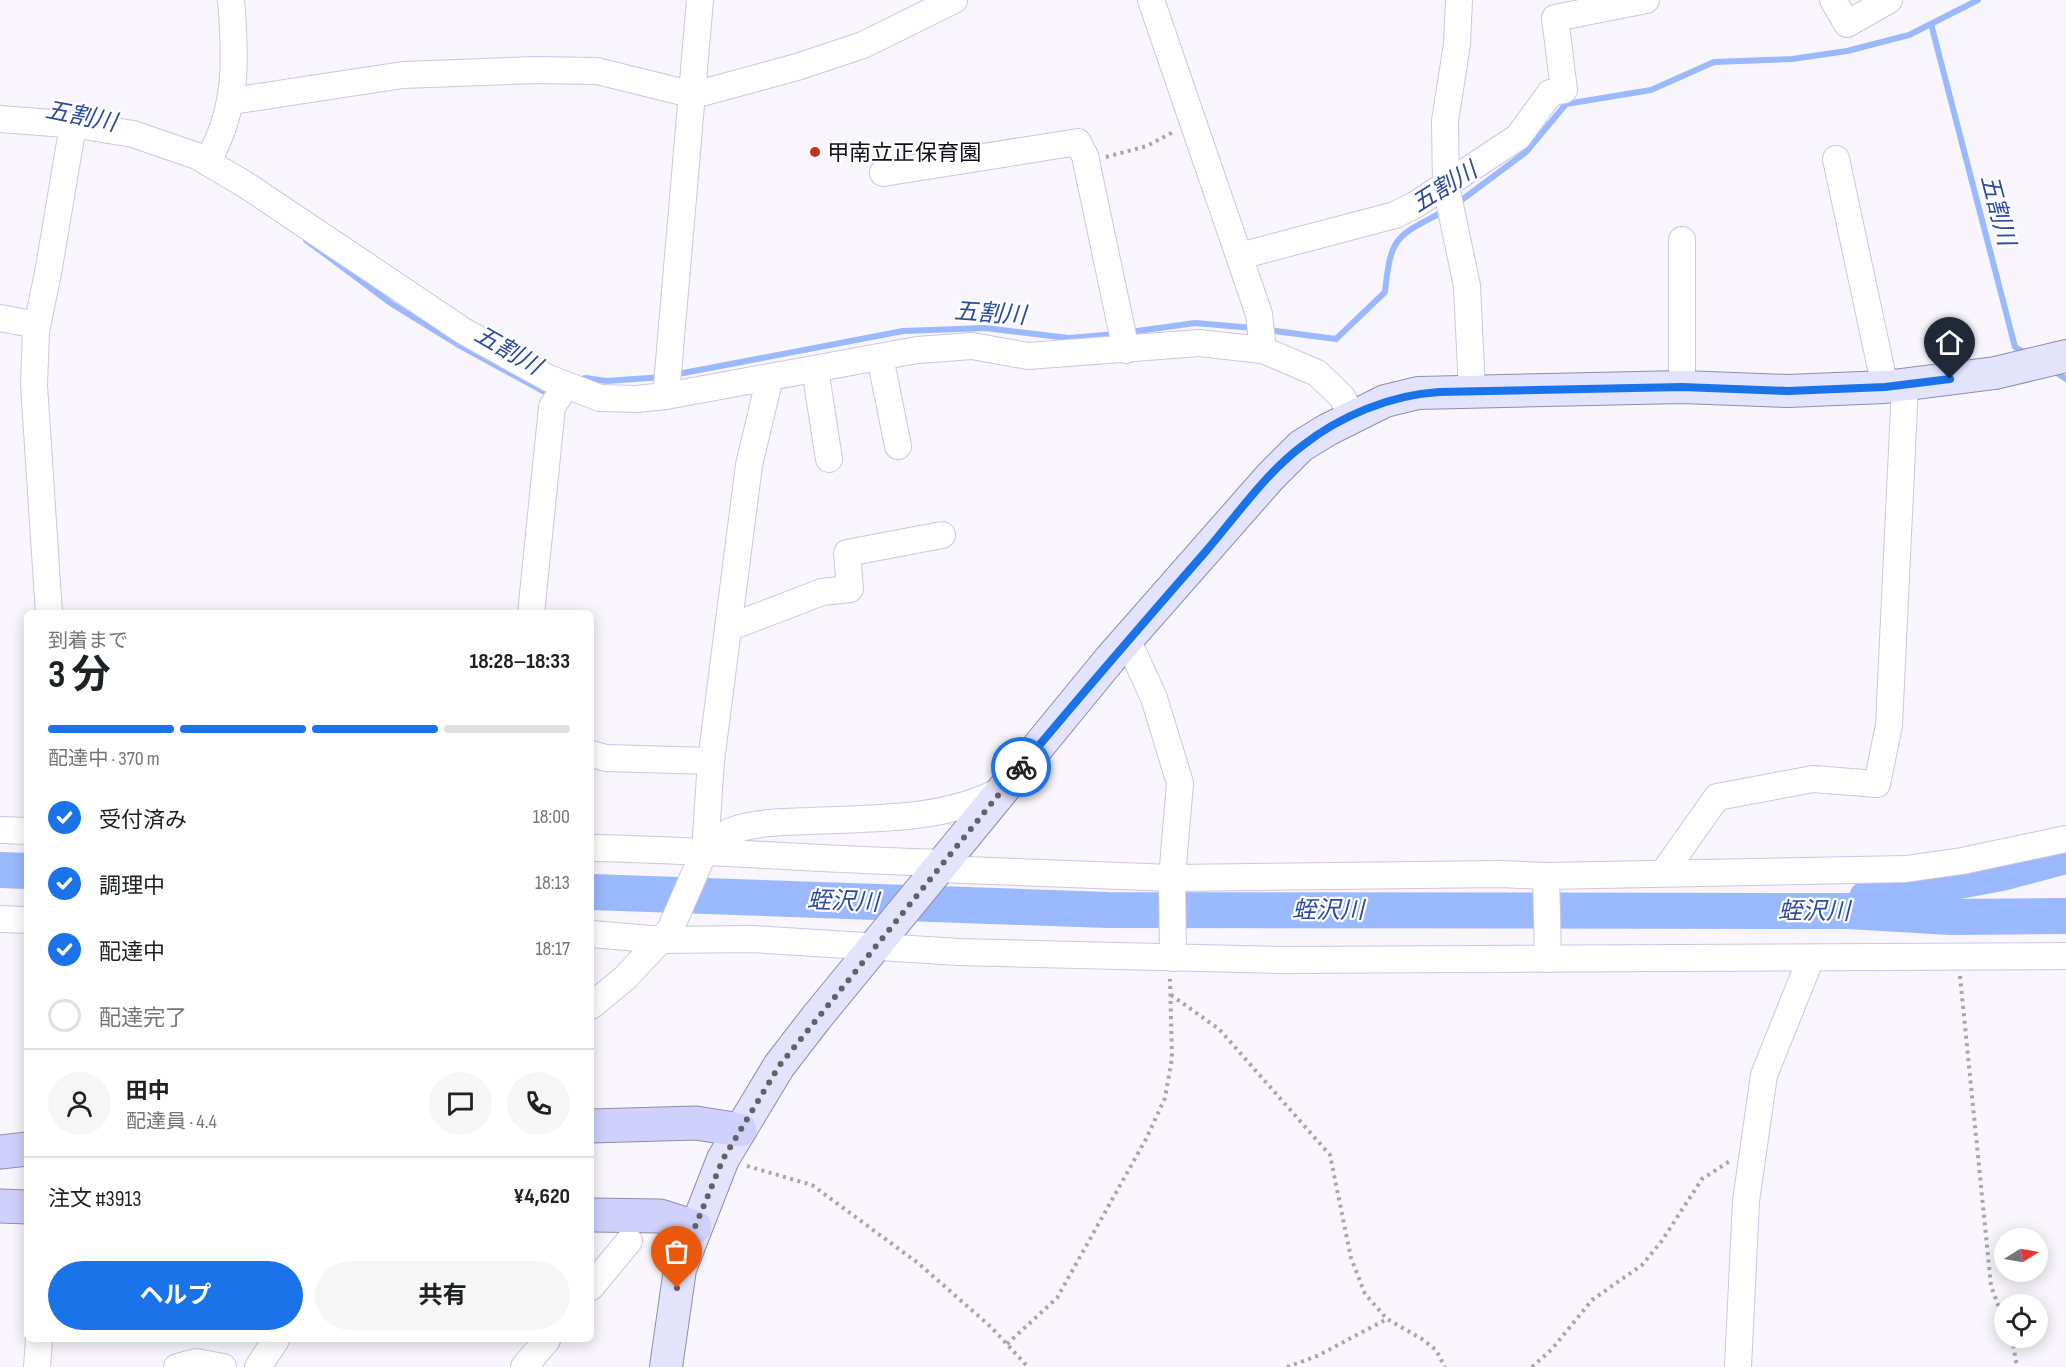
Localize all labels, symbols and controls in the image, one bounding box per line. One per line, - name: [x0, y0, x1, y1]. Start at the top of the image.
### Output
- water label: 五割川: [43, 95, 122, 138]
- place label: 甲南立正保育園: [827, 140, 981, 167]
- marker: 甲南立正保育園: [808, 145, 822, 159]
- water label: 五割川: [1406, 154, 1485, 219]
- water label: 五割川: [1974, 172, 2022, 252]
- water label: 五割川: [953, 297, 1030, 331]
- pin: [1924, 317, 1975, 379]
- water label: 五割川: [469, 320, 549, 382]
- icon: home: [1933, 326, 1966, 359]
- text: 到着まで: [48, 629, 128, 653]
- text: 18:28–18:33: [470, 648, 570, 675]
- text: 3 分: [48, 652, 111, 699]
- courier: [991, 737, 1051, 797]
- text: 配達中 · 370 m: [48, 747, 160, 771]
- icon: bike: [1005, 751, 1038, 784]
- icon: check: [48, 801, 81, 834]
- text: 18:00: [533, 805, 570, 829]
- text: 受付済み: [99, 807, 187, 834]
- icon: check: [48, 867, 81, 900]
- text: 18:13: [535, 871, 570, 895]
- text: 調理中: [99, 873, 165, 900]
- water label: 蛭沢川: [806, 886, 882, 917]
- water label: 蛭沢川: [1292, 896, 1367, 925]
- water label: 蛭沢川: [1778, 897, 1853, 926]
- icon: check: [48, 933, 81, 966]
- text: 18:17: [536, 937, 570, 961]
- text: 配達中: [99, 939, 165, 966]
- text: 配達完了: [99, 1005, 187, 1032]
- button: person: [48, 1072, 111, 1135]
- button: chat: [429, 1072, 492, 1135]
- button: phone: [507, 1072, 570, 1135]
- text: 田中: [126, 1078, 170, 1105]
- text: 配達員 · 4.4: [126, 1110, 217, 1134]
- text: ¥4,620: [513, 1183, 570, 1210]
- text: 注文 #3913: [48, 1186, 141, 1213]
- pin: [651, 1226, 702, 1288]
- north arrow: [1994, 1228, 2048, 1282]
- map controls: [1994, 1228, 2048, 1348]
- icon: bag: [660, 1235, 693, 1268]
- button: ヘルプ: [48, 1261, 303, 1330]
- button: 共有: [315, 1261, 570, 1330]
- button: locate: [1994, 1294, 2048, 1348]

